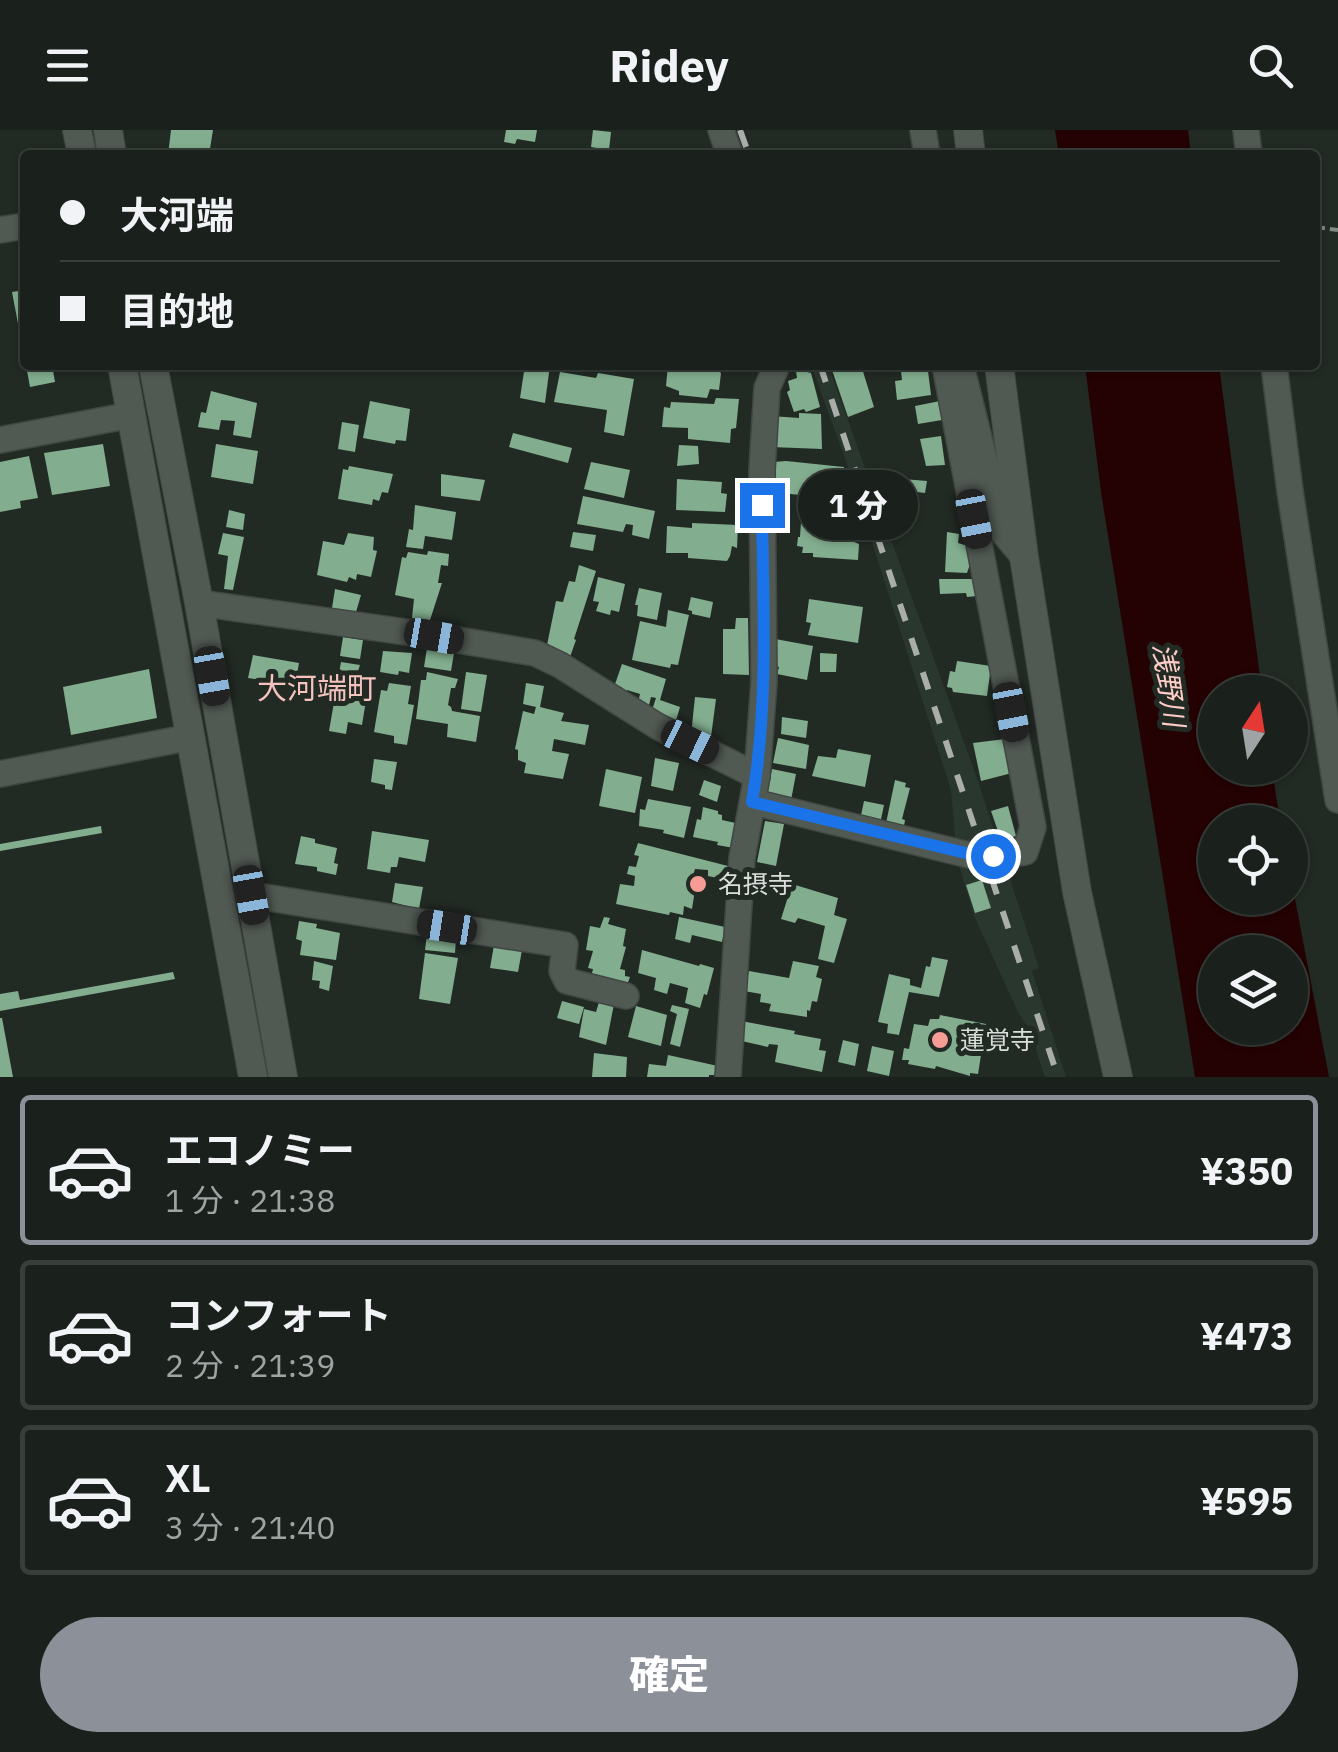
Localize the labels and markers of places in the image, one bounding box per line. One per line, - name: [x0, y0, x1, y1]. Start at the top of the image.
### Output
- place label: 名摂寺: [718, 867, 793, 900]
- marker: 名摂寺: [687, 873, 709, 895]
- place label: 蓮覚寺: [960, 1023, 1035, 1056]
- marker: 蓮覚寺: [929, 1029, 951, 1051]

